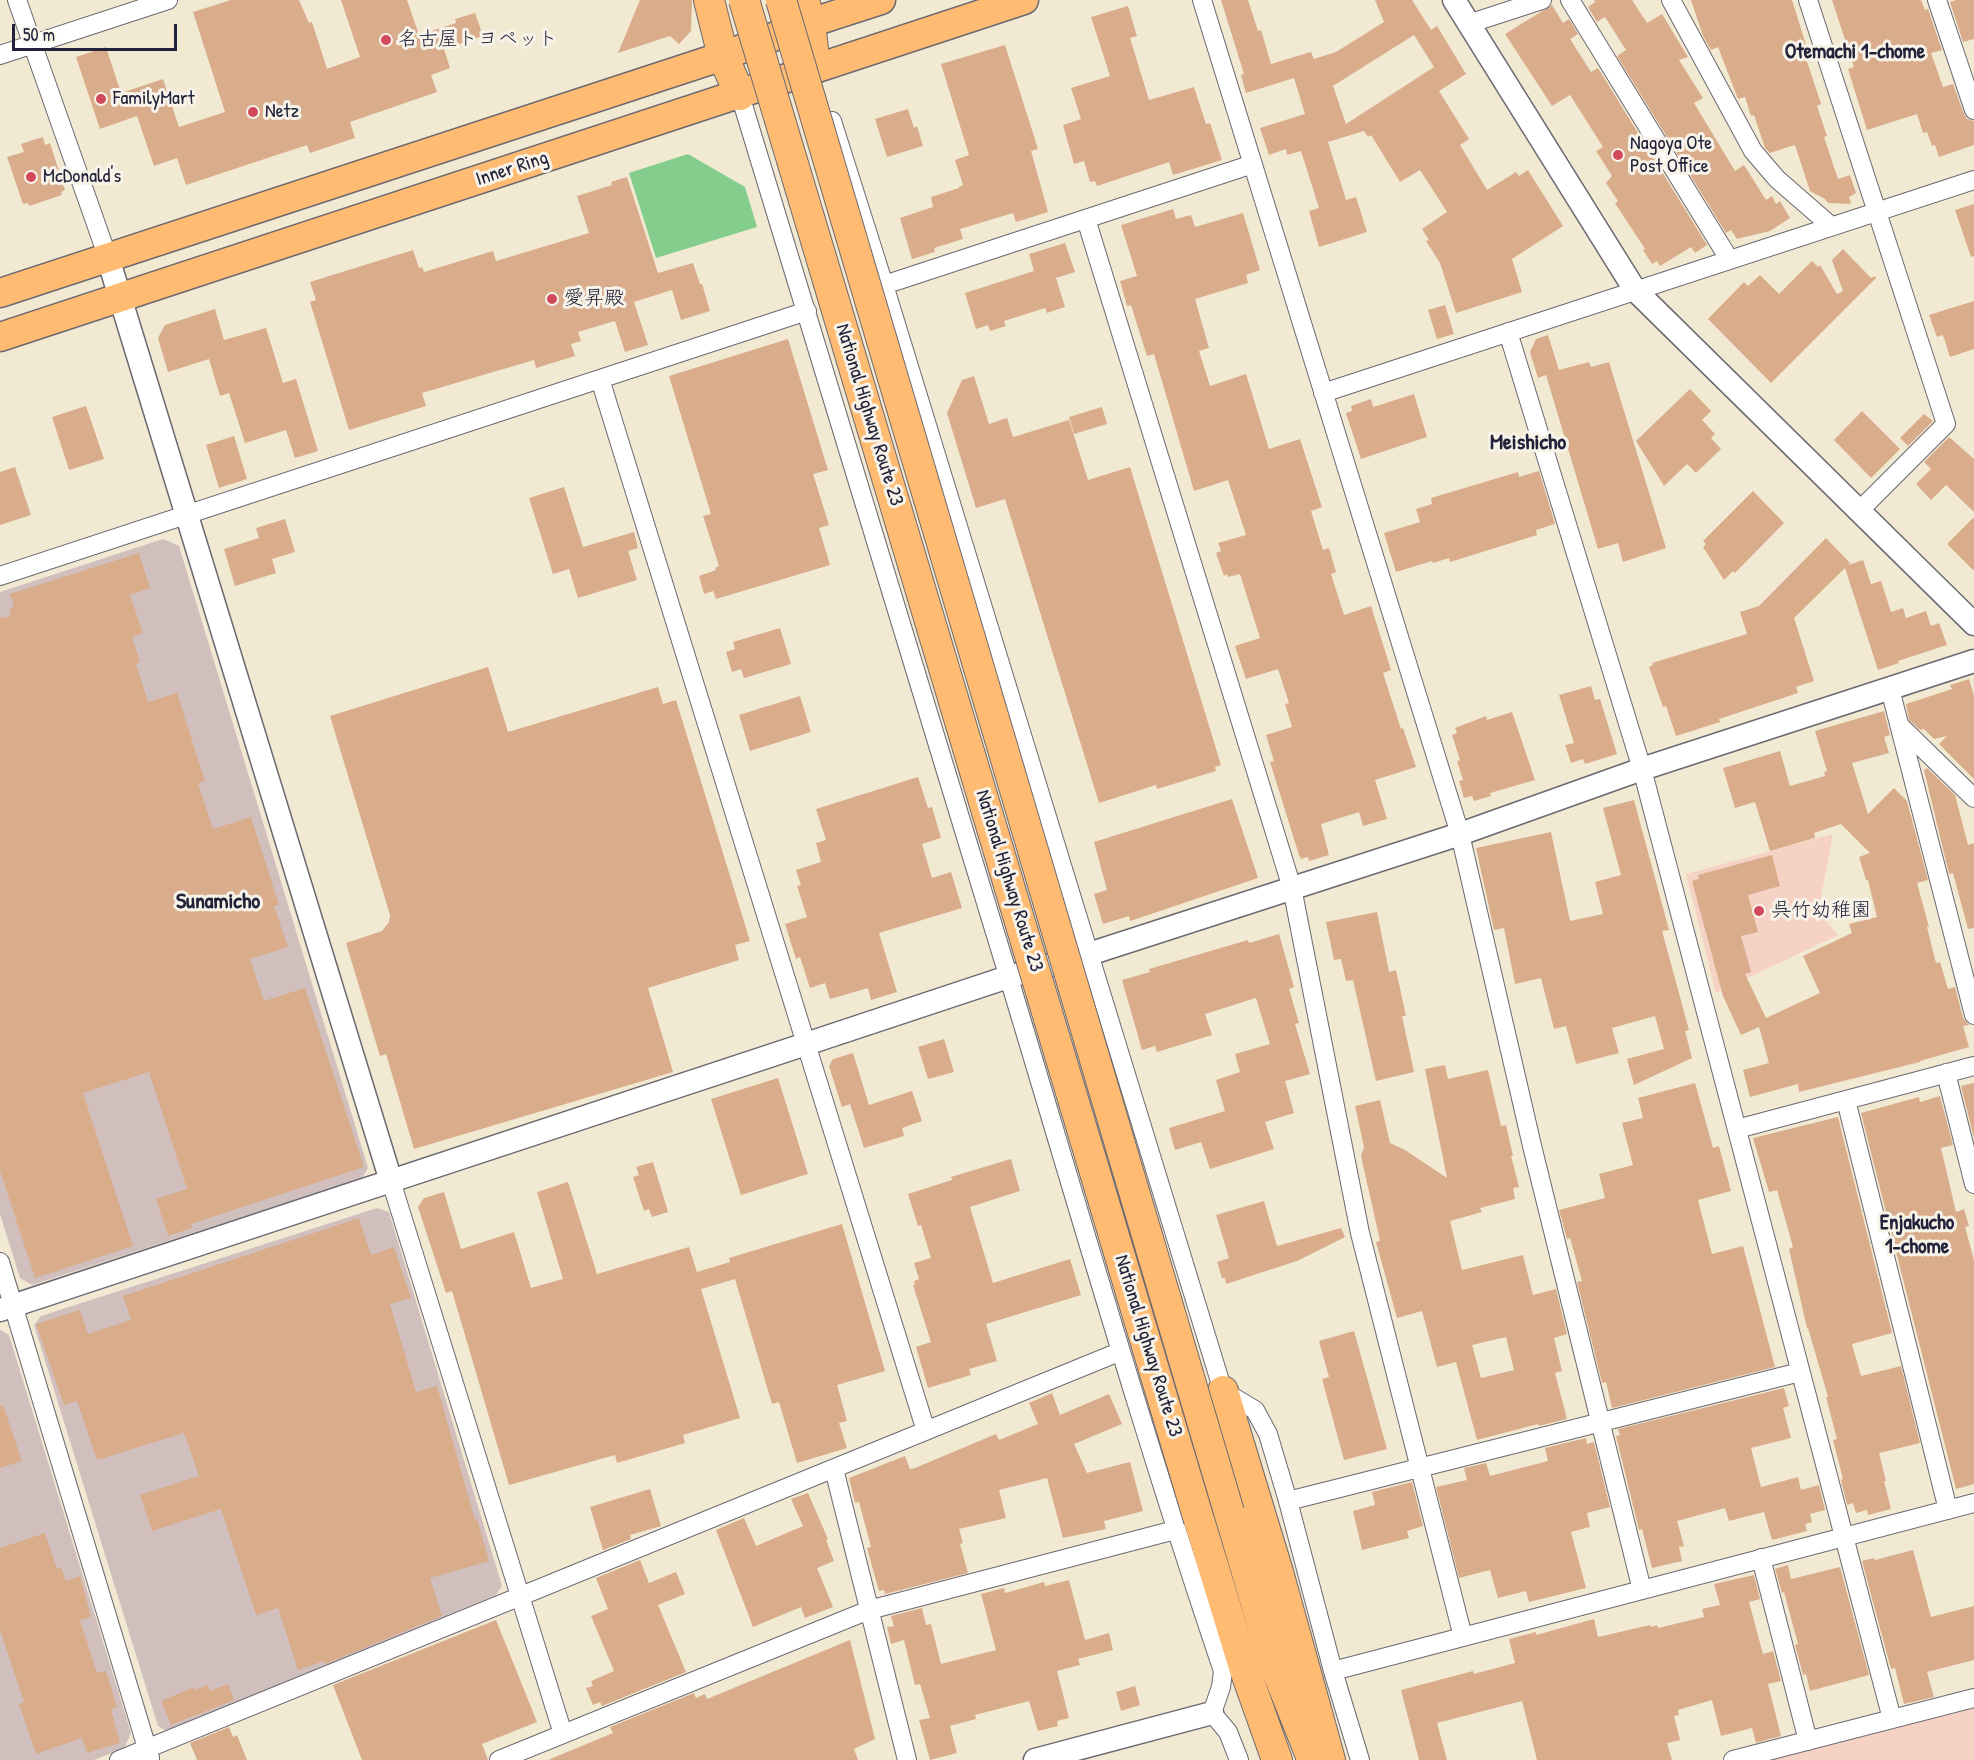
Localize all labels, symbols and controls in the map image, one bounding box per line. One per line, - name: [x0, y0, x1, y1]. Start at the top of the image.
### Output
- scale bar: [15, 12, 180, 50]
- text: 50 m: [23, 22, 55, 47]
- place label: 名古屋トヨペット: [398, 28, 558, 52]
- marker: 名古屋トヨペット: [379, 33, 393, 47]
- district label: Otemachi 1-chome: [1785, 39, 1925, 65]
- place label: FamilyMart: [113, 87, 195, 111]
- marker: FamilyMart: [94, 92, 108, 106]
- place label: Netz: [265, 100, 299, 124]
- marker: Netz: [246, 105, 260, 119]
- place label: Nagoya Ote Post Office: [1630, 132, 1712, 179]
- street label: Inner Ring: [473, 146, 551, 192]
- marker: Nagoya Ote Post Office: [1611, 148, 1625, 162]
- place label: McDonald's: [43, 165, 121, 189]
- marker: McDonald's: [24, 170, 38, 184]
- place label: 愛昇殿: [564, 287, 624, 311]
- marker: 愛昇殿: [545, 292, 559, 306]
- street label: National Highway Route 23: [830, 321, 908, 509]
- district label: Meishicho: [1490, 430, 1566, 456]
- street label: National Highway Route 23: [970, 787, 1048, 975]
- district label: Sunamicho: [176, 889, 260, 915]
- place label: 呉竹幼稚園: [1771, 899, 1871, 923]
- marker: 呉竹幼稚園: [1752, 904, 1766, 918]
- district label: Enjakucho 1-chome: [1880, 1210, 1954, 1260]
- street label: National Highway Route 23: [1109, 1252, 1187, 1440]

